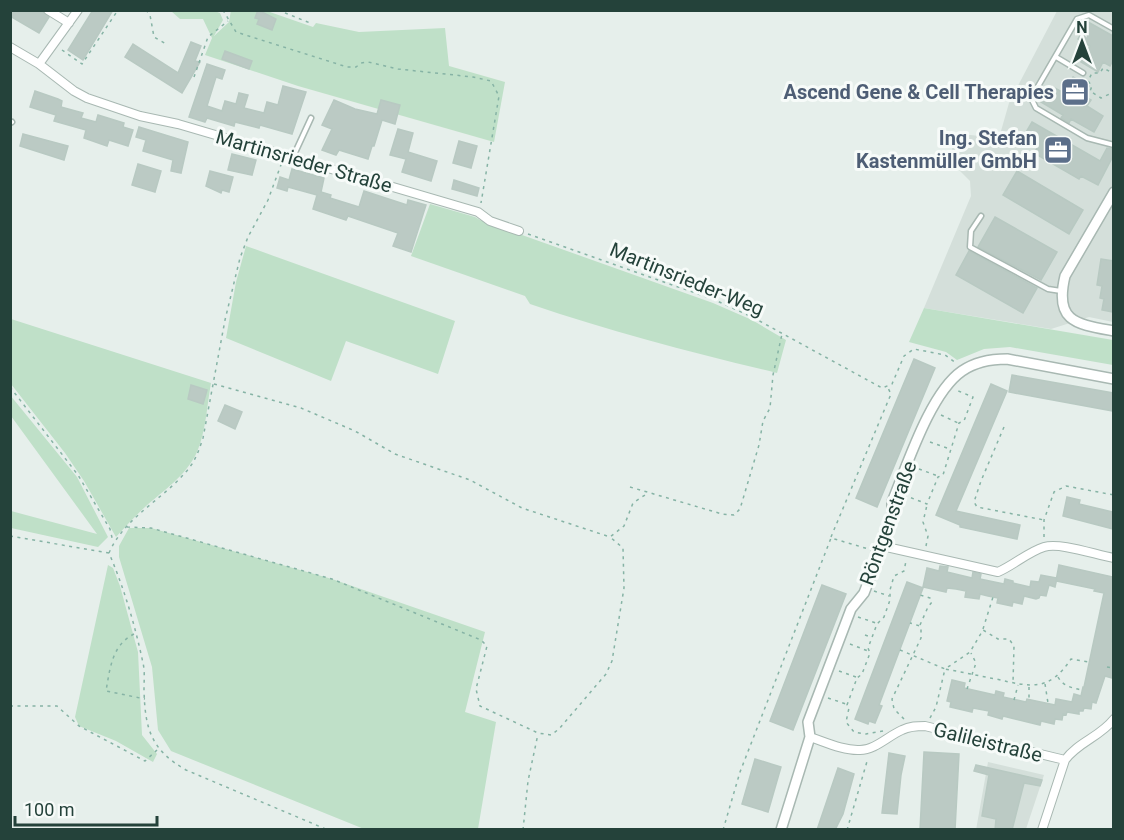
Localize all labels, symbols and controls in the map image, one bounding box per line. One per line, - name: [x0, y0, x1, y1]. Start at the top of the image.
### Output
- north arrow: [1052, 12, 1112, 72]
- text: N: [1076, 18, 1088, 37]
- office icon: Ascend Gene & Cell Therapies: [1059, 76, 1091, 108]
- place label: Ascend Gene & Cell Therapies: [783, 80, 1054, 104]
- street label: Martinsrieder Straße: [213, 124, 395, 198]
- place label: Ing. Stefan Kastenmüller GmbH: [856, 126, 1037, 173]
- office icon: Ing. Stefan Kastenmüller GmbH: [1042, 134, 1074, 166]
- street label: Martinsrieder-Weg: [606, 237, 768, 321]
- street label: Röntgenstraße: [854, 457, 922, 589]
- street label: Galileistraße: [931, 717, 1045, 767]
- scale bar: [15, 789, 158, 827]
- text: 100 m: [24, 799, 75, 820]

